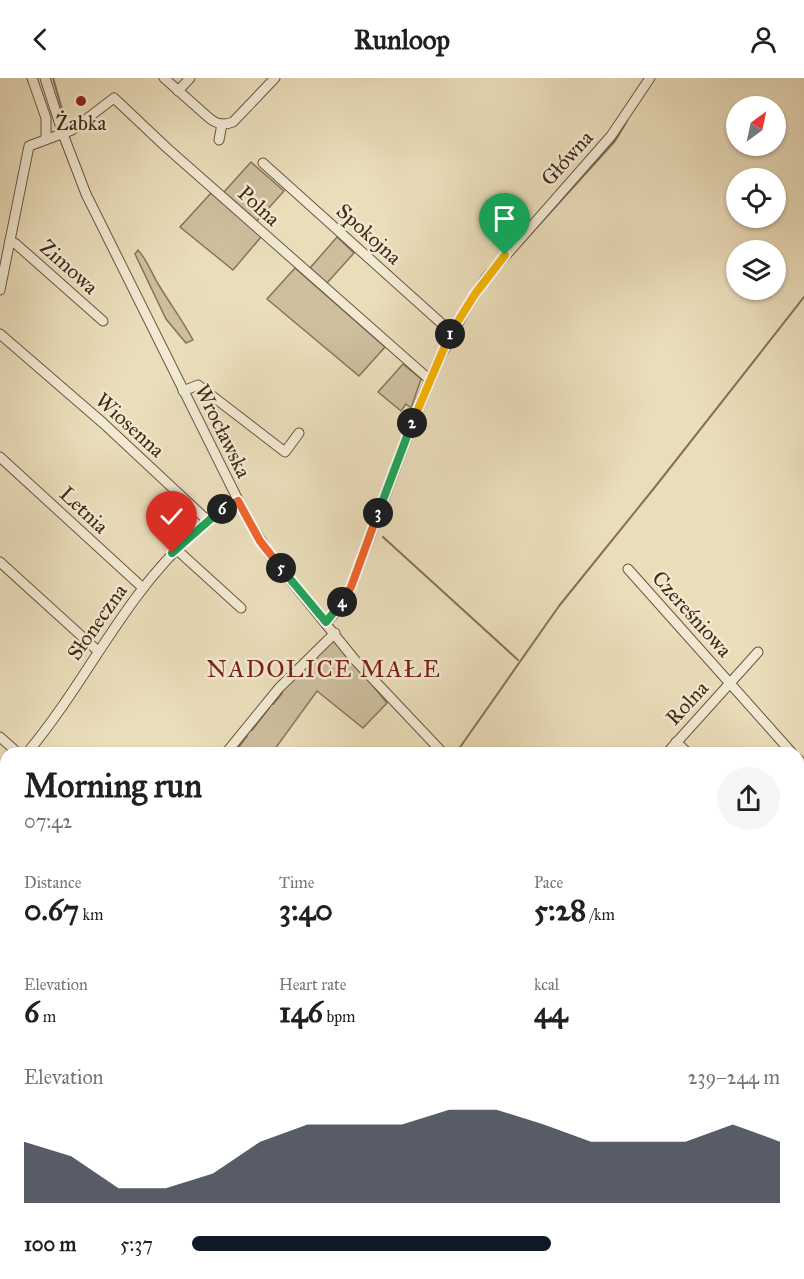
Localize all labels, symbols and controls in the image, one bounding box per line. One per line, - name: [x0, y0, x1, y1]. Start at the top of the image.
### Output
- icon: back: [24, 23, 57, 56]
- text: Runloop: [354, 23, 450, 56]
- icon: person: [747, 23, 780, 56]
- marker: Żabka: [74, 94, 88, 108]
- north arrow: [726, 96, 786, 156]
- map controls: [726, 96, 786, 300]
- place label: Żabka: [56, 110, 106, 136]
- street label: Główna: [535, 125, 599, 191]
- button: locate: [726, 168, 786, 228]
- street label: Polna: [232, 180, 286, 232]
- pin: [479, 193, 530, 255]
- street label: Spokojna: [331, 198, 407, 270]
- icon: arrive: [488, 202, 521, 235]
- street label: Zimowa: [34, 234, 104, 300]
- button: layers: [726, 240, 786, 300]
- pin: 1: [435, 319, 465, 349]
- text: 1: [447, 324, 453, 343]
- street label: Wrocławska: [189, 380, 257, 482]
- street label: Wiosenna: [90, 387, 170, 463]
- pin: 2: [397, 408, 427, 438]
- text: 2: [408, 413, 416, 432]
- street label: Letnia: [54, 481, 114, 539]
- pin: [146, 491, 197, 553]
- pin: 6: [207, 494, 237, 524]
- pin: 3: [363, 498, 393, 528]
- text: 6: [218, 499, 226, 518]
- icon: check: [155, 500, 188, 533]
- text: 3: [375, 503, 381, 522]
- pin: 5: [266, 553, 296, 583]
- text: 5: [277, 558, 285, 577]
- street label: Czereśniowa: [646, 565, 738, 663]
- street label: Słoneczna: [61, 579, 133, 665]
- pin: 4: [327, 587, 357, 617]
- text: 4: [338, 592, 346, 611]
- district label: NADOLICE MAŁE: [206, 654, 442, 684]
- street label: Rolna: [660, 675, 714, 731]
- text: Morning run: [24, 766, 202, 806]
- button: share: [717, 767, 780, 830]
- text: 07:42: [24, 809, 72, 833]
- text: Distance: [24, 873, 81, 892]
- text: Time: [279, 873, 314, 892]
- text: Pace: [534, 873, 563, 892]
- text: 0.67: [24, 892, 79, 928]
- text: 3:40: [279, 892, 333, 928]
- text: 5:28: [534, 892, 586, 928]
- text: km: [79, 905, 103, 924]
- text: /km: [586, 905, 615, 924]
- text: Elevation: [24, 975, 88, 994]
- text: Heart rate: [279, 975, 346, 994]
- text: kcal: [534, 975, 559, 994]
- text: 6: [24, 994, 39, 1030]
- text: 146: [279, 994, 323, 1030]
- text: 44: [534, 994, 567, 1030]
- text: m: [39, 1007, 56, 1026]
- text: bpm: [323, 1007, 356, 1026]
- text: Elevation: [24, 1065, 103, 1089]
- text: 239–244 m: [688, 1065, 780, 1089]
- text: 100 m: [24, 1232, 76, 1256]
- text: 5:37: [120, 1232, 153, 1256]

